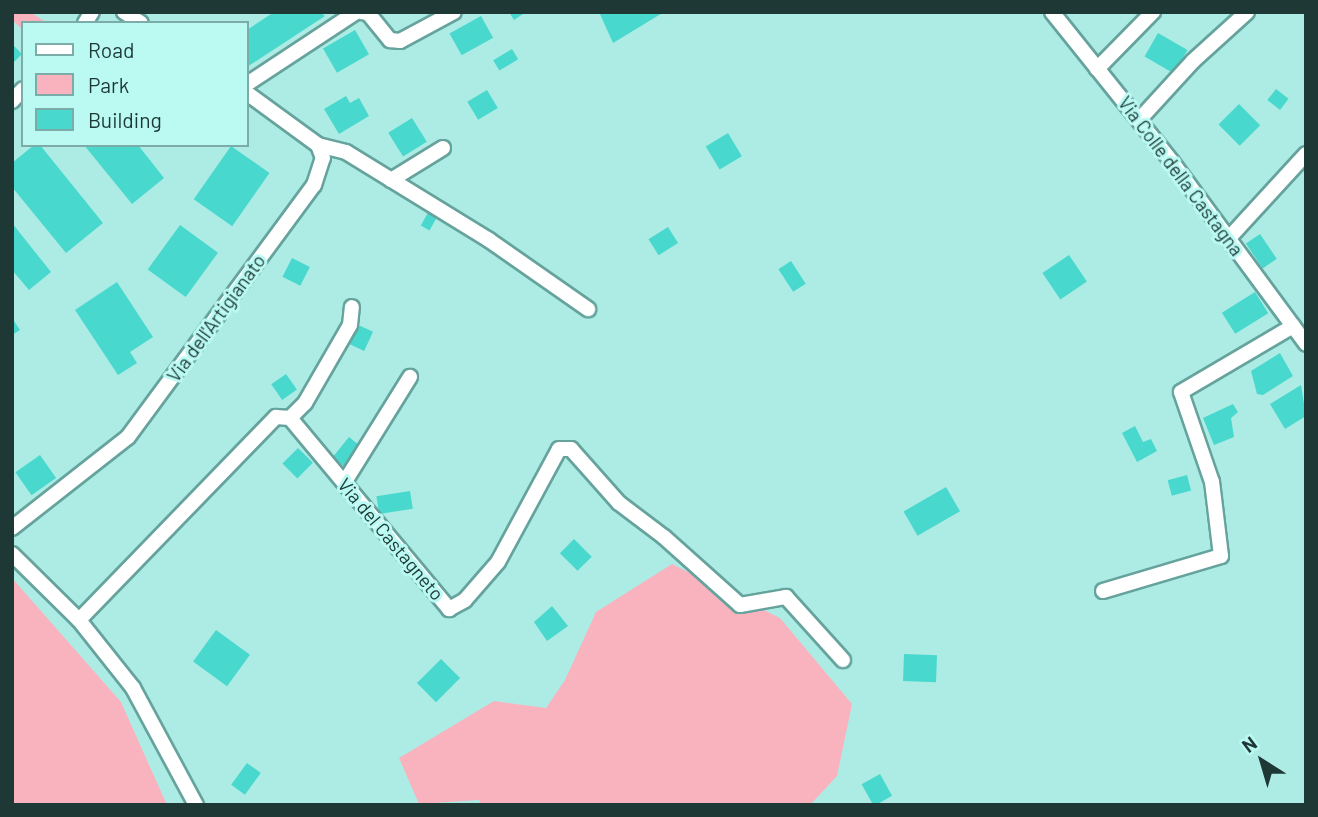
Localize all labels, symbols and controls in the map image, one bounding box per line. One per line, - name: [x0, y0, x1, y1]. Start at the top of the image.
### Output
- legend: [21, 21, 248, 147]
- text: Road: [88, 37, 134, 62]
- text: Park: [88, 72, 129, 97]
- street label: Via Colle della Castagna: [1114, 92, 1248, 260]
- text: Building: [88, 107, 162, 132]
- street label: Via dell'Artigianato: [162, 250, 270, 386]
- street label: Via del Castagneto: [333, 473, 449, 605]
- north arrow: [1227, 726, 1297, 796]
- text: N: [1237, 731, 1261, 757]

